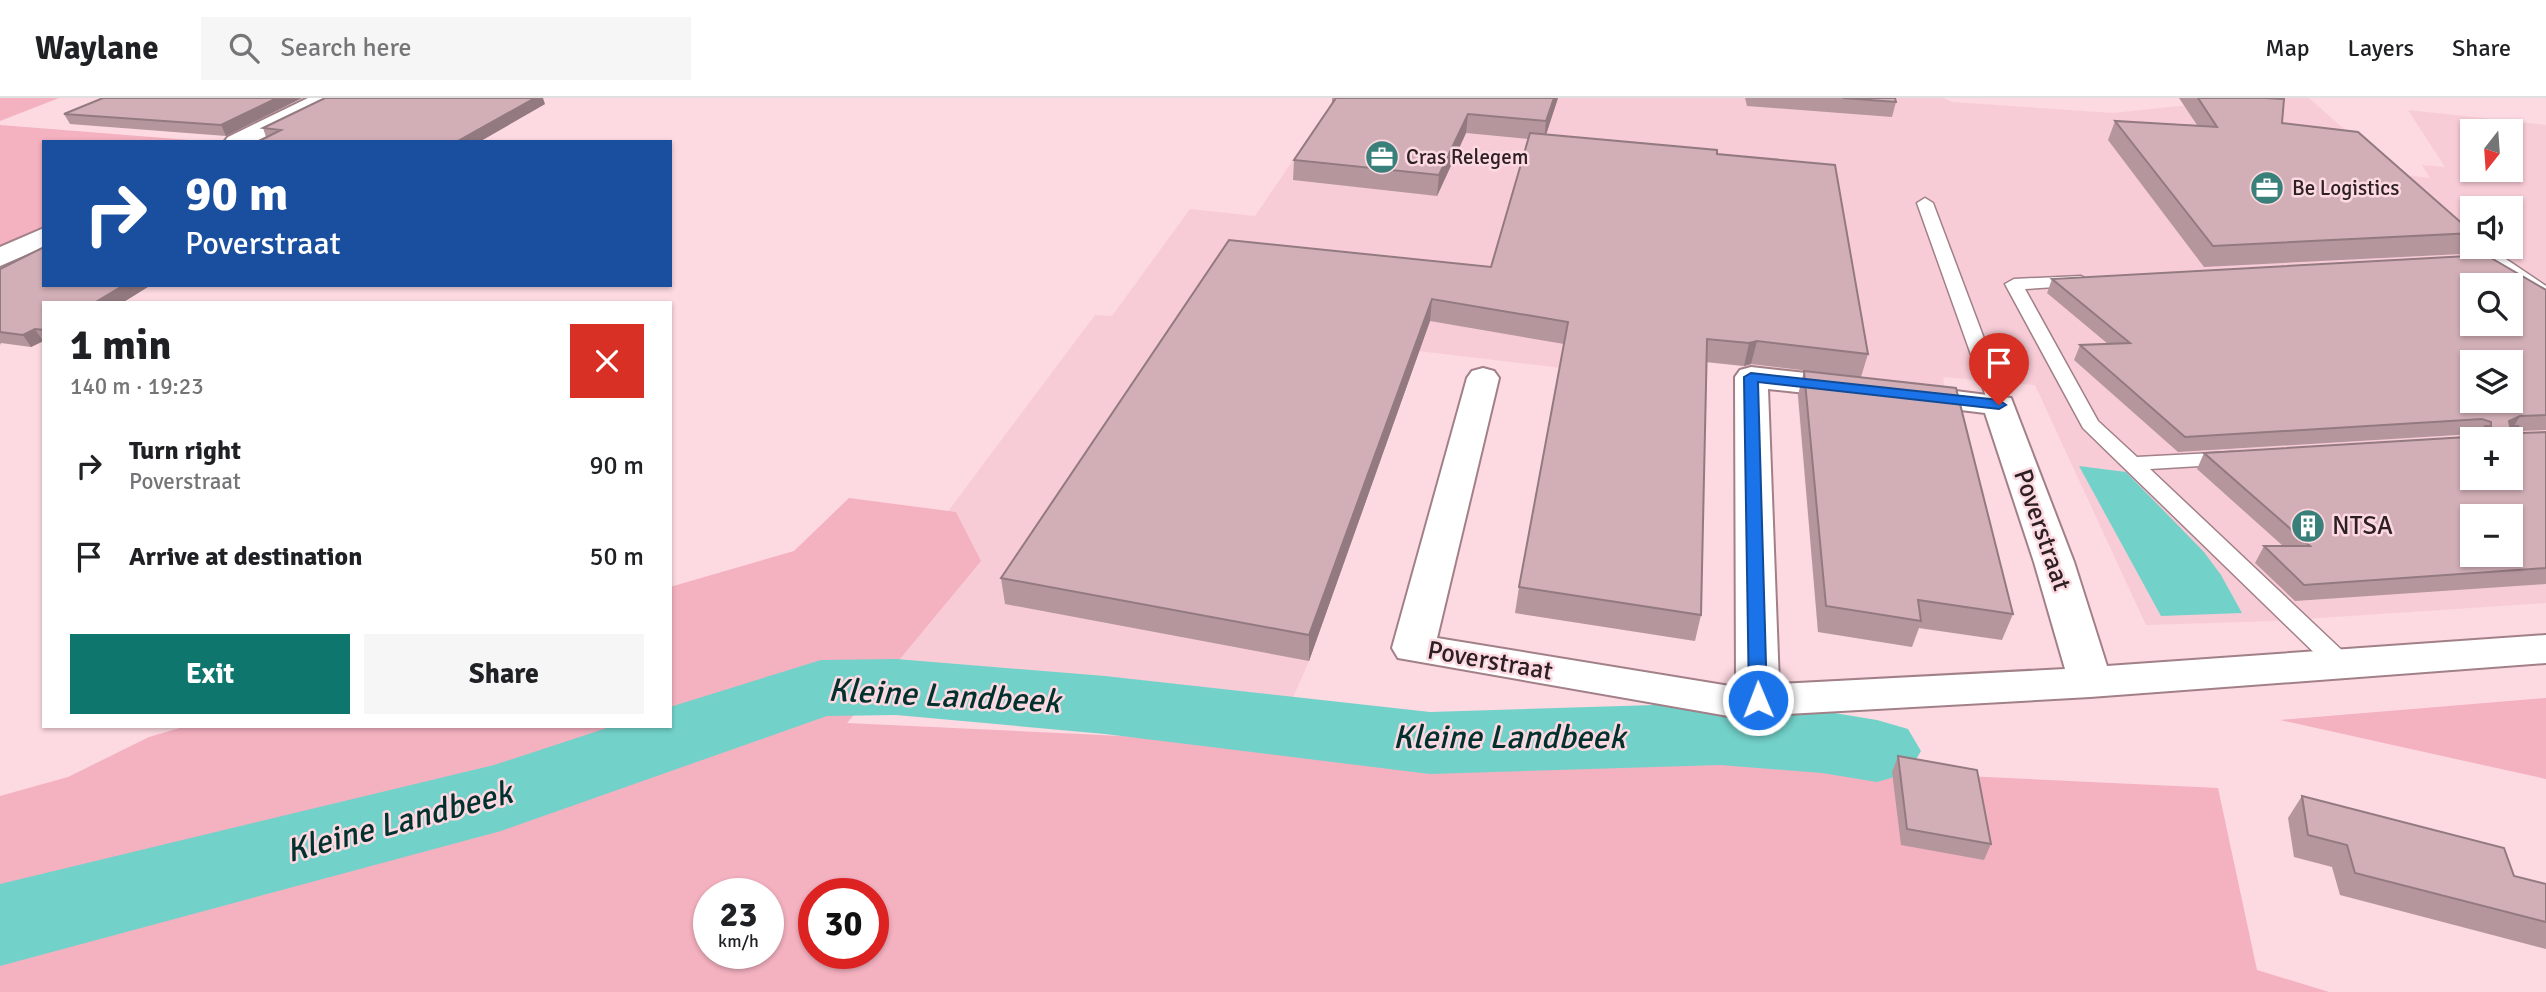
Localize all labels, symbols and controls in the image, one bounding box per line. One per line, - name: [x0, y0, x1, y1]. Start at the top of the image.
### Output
- search box: [201, 17, 691, 80]
- text: Waylane: [35, 28, 159, 69]
- icon: search: [225, 29, 263, 67]
- text: Search here: [281, 32, 412, 64]
- text: Map: [2265, 33, 2310, 63]
- text: Layers: [2348, 33, 2414, 63]
- text: Share: [2452, 33, 2511, 63]
- north arrow: [2460, 119, 2524, 182]
- map controls: [2460, 119, 2523, 567]
- office icon: Cras Relegem: [1363, 138, 1401, 176]
- place label: Cras Relegem: [1406, 144, 1528, 170]
- text: 90 m: [185, 164, 288, 224]
- icon: right: [70, 168, 161, 259]
- office icon: Be Logistics: [2248, 169, 2286, 207]
- place label: Be Logistics: [2292, 175, 2399, 201]
- button: sound: [2460, 196, 2523, 259]
- text: Poverstraat: [185, 224, 341, 263]
- button: search: [2460, 273, 2523, 336]
- text: 1 min: [70, 320, 171, 371]
- button: close: [570, 324, 644, 398]
- pin: [1969, 333, 2029, 405]
- icon: arrive: [1980, 344, 2018, 382]
- button: layers: [2460, 350, 2523, 413]
- text: 140 m · 19:23: [70, 372, 204, 401]
- button: +: [2460, 427, 2523, 490]
- text: Turn right: [129, 435, 241, 467]
- icon: right: [70, 447, 108, 485]
- text: 90 m: [589, 450, 644, 482]
- street label: Poverstraat: [2006, 465, 2078, 595]
- text: Poverstraat: [129, 467, 241, 496]
- button: −: [2460, 504, 2523, 567]
- building icon: NTSA: [2289, 507, 2327, 545]
- place label: NTSA: [2332, 510, 2393, 542]
- icon: arrive: [70, 538, 108, 576]
- text: Arrive at destination: [129, 541, 362, 573]
- text: 50 m: [589, 541, 644, 573]
- button: Exit: [70, 634, 350, 714]
- button: Share: [364, 634, 644, 714]
- street label: Poverstraat: [1425, 634, 1555, 688]
- position arrow: [1721, 663, 1795, 737]
- water label: Kleine Landbeek: [827, 669, 1064, 723]
- water label: Kleine Landbeek: [1393, 717, 1628, 758]
- water label: Kleine Landbeek: [281, 771, 519, 872]
- speed limit sign: 30: [798, 878, 889, 969]
- text: 23: [720, 893, 757, 936]
- text: km/h: [718, 930, 759, 952]

